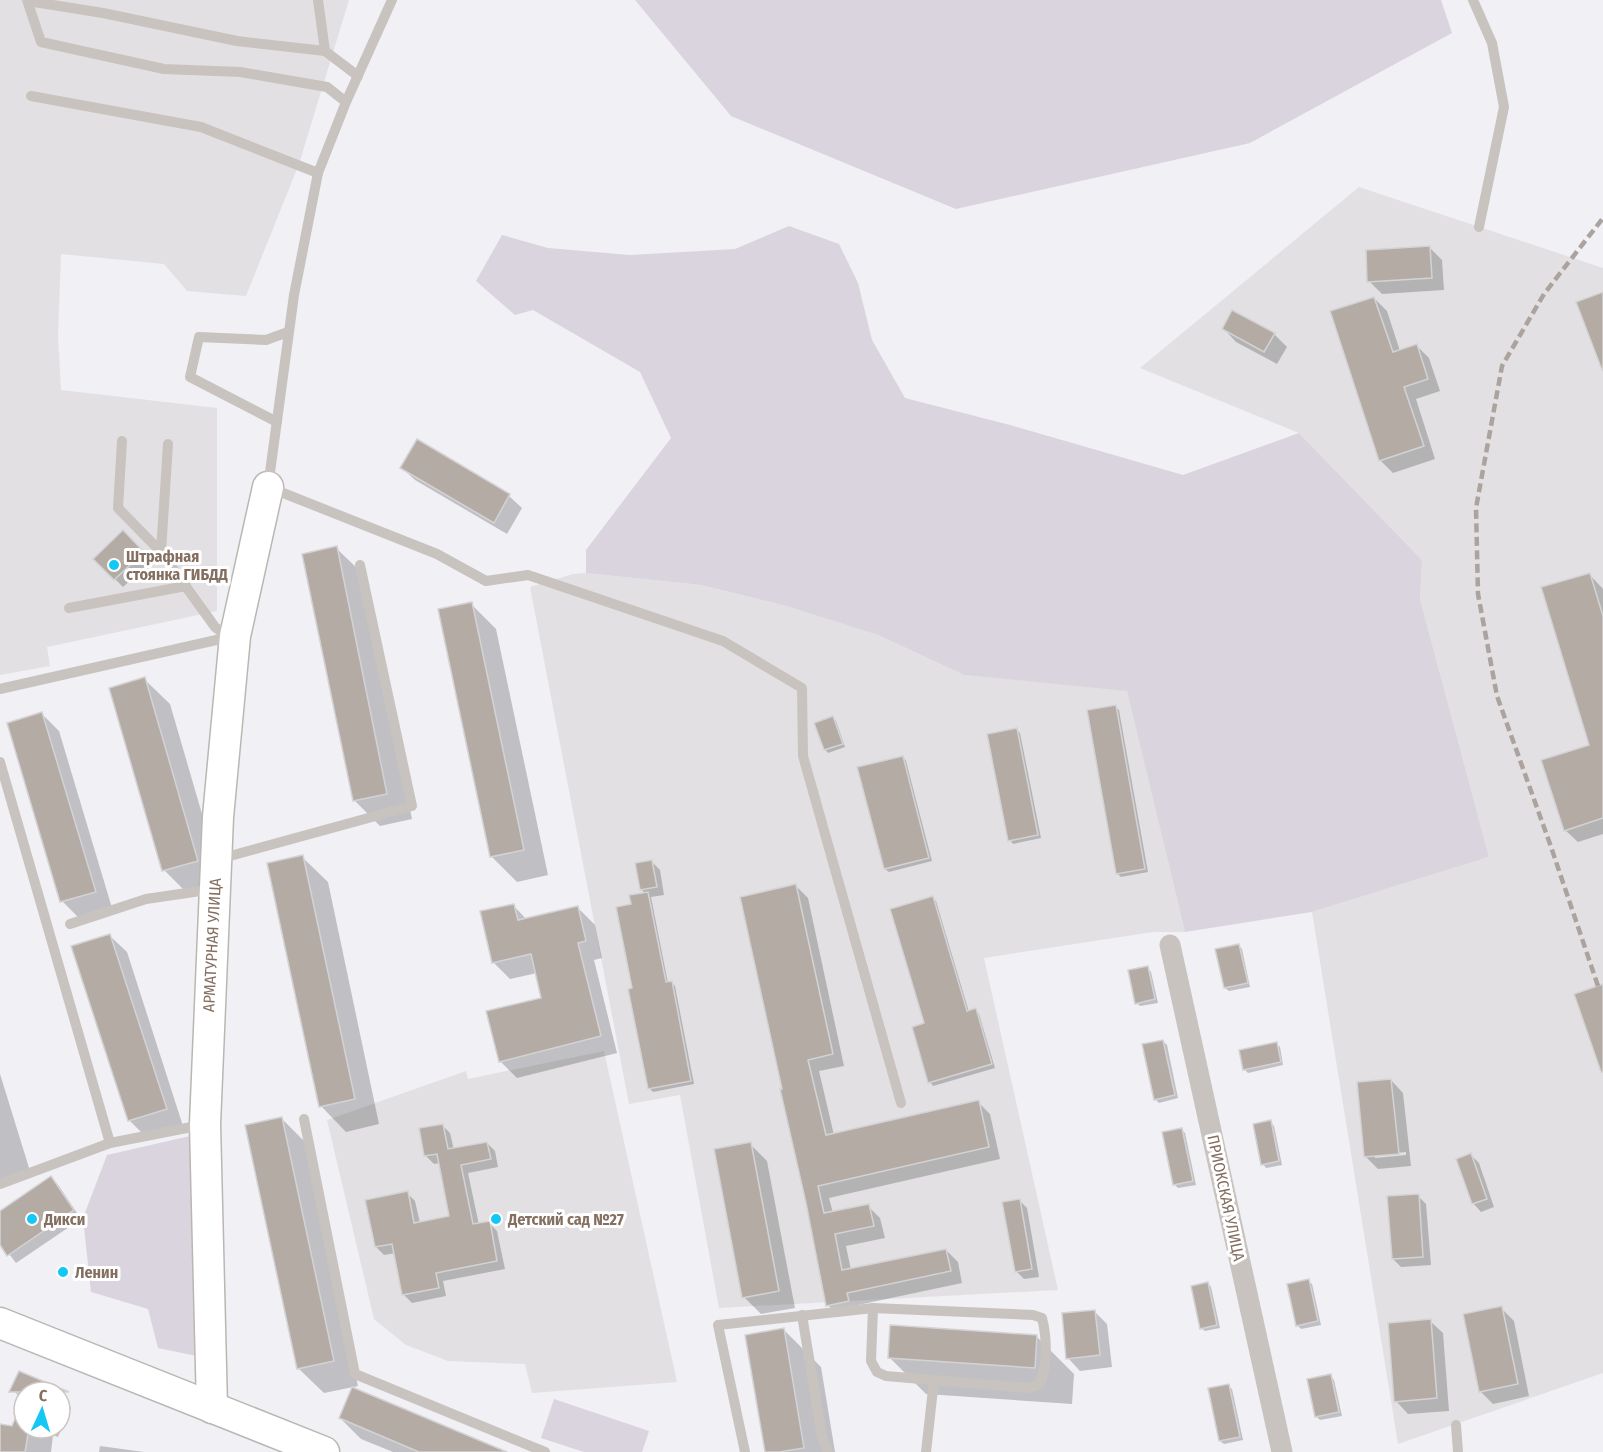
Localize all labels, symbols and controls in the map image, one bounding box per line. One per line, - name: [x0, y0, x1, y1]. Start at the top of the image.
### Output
- place label: Штрафная стоянка ГИБДД: [126, 547, 228, 584]
- marker: Штрафная стоянка ГИБДД: [107, 558, 121, 572]
- street label: АРМАТУРНАЯ УЛИЦА: [199, 877, 225, 1012]
- street label: ПРИОКСКАЯ УЛИЦА: [1203, 1133, 1249, 1263]
- place label: Дикси: [43, 1210, 85, 1229]
- place label: Детский сад №27: [507, 1210, 624, 1229]
- marker: Дикси: [25, 1212, 39, 1226]
- marker: Детский сад №27: [489, 1212, 503, 1226]
- place label: Ленин: [75, 1263, 118, 1282]
- marker: Ленин: [56, 1265, 70, 1279]
- north arrow: [12, 1380, 72, 1440]
- text: С: [38, 1386, 48, 1405]

